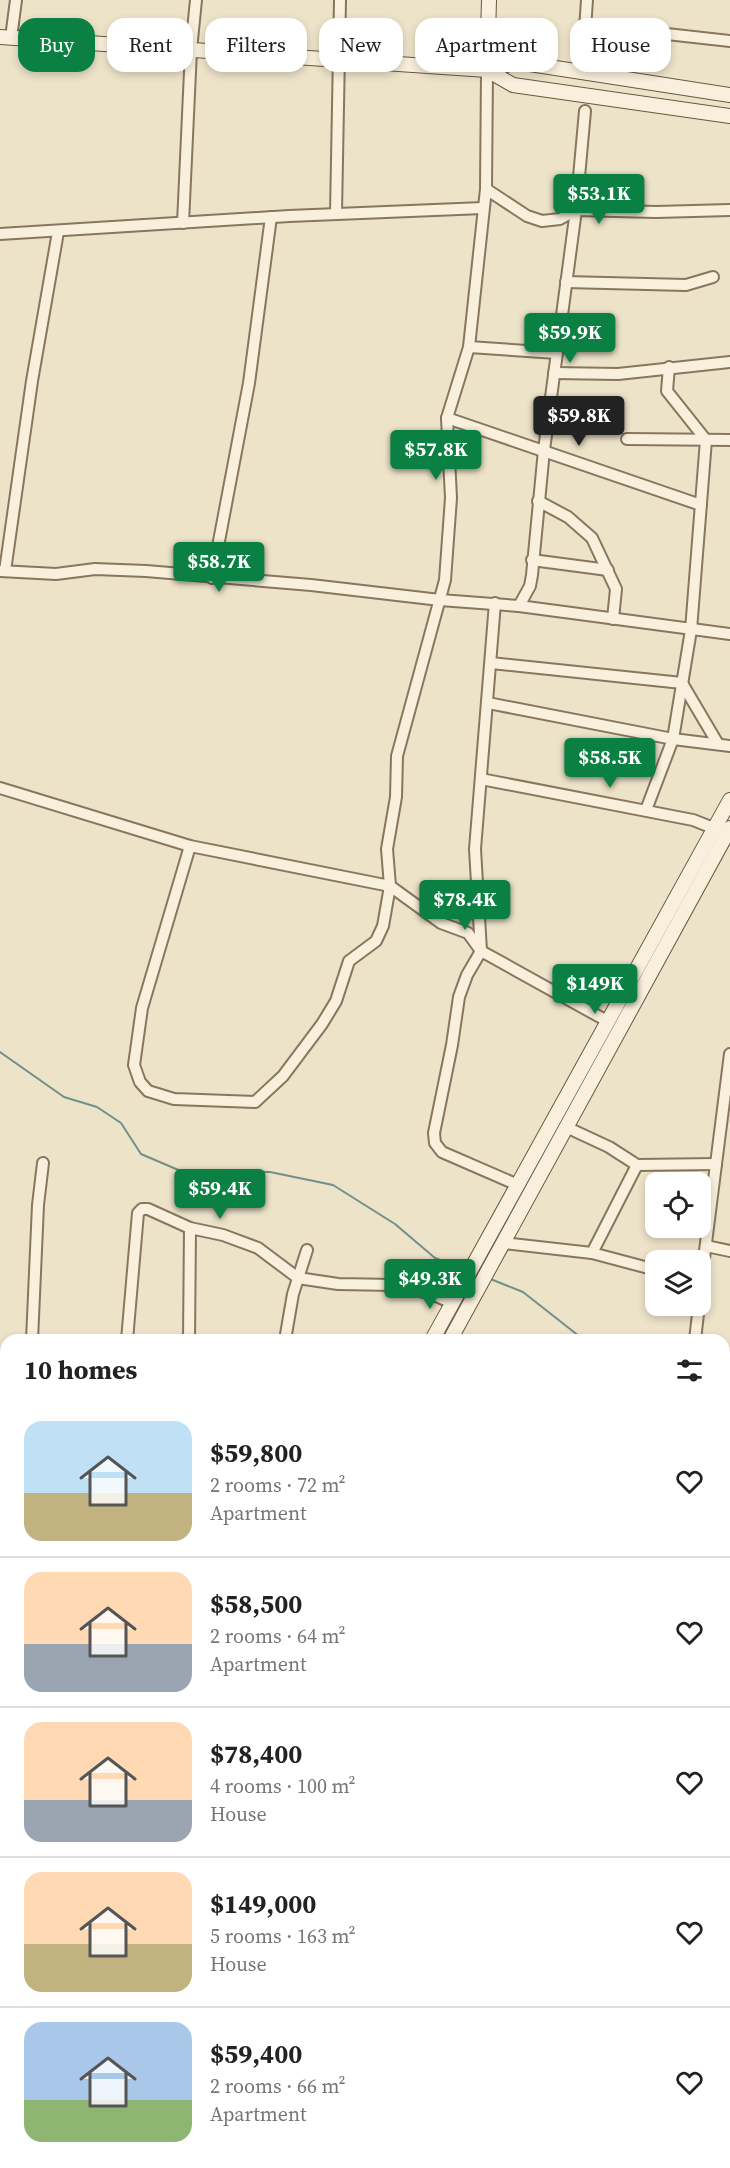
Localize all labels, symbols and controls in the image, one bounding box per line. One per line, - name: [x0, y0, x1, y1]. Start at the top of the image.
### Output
- chip: Buy: [18, 18, 95, 72]
- chip: Rent: [107, 18, 193, 72]
- chip: Filters: [205, 18, 307, 72]
- chip: New: [319, 18, 403, 72]
- chip: Apartment: [415, 18, 558, 72]
- chip: House: [570, 18, 671, 72]
- pin: $53.1K: [550, 174, 648, 225]
- text: $53.1K: [567, 179, 631, 207]
- pin: $59.9K: [521, 313, 619, 364]
- text: $59.9K: [538, 318, 602, 346]
- pin: $59.8K: [530, 396, 628, 447]
- text: $59.8K: [547, 401, 611, 429]
- pin: $57.8K: [387, 430, 485, 481]
- text: $57.8K: [404, 435, 468, 463]
- pin: $58.7K: [170, 542, 268, 593]
- text: $58.7K: [187, 547, 251, 575]
- pin: $58.5K: [561, 738, 659, 789]
- text: $58.5K: [578, 743, 642, 771]
- pin: $78.4K: [416, 880, 514, 931]
- text: $78.4K: [433, 885, 497, 913]
- pin: $149K: [553, 964, 637, 1015]
- text: $149K: [566, 969, 624, 997]
- pin: $59.4K: [171, 1169, 269, 1220]
- map controls: [645, 1172, 711, 1316]
- button: locate: [645, 1172, 711, 1238]
- text: $59.4K: [188, 1174, 252, 1202]
- button: layers: [645, 1250, 711, 1316]
- pin: $49.3K: [381, 1259, 479, 1310]
- text: $49.3K: [398, 1264, 462, 1292]
- text: 10 homes: [24, 1352, 137, 1388]
- icon: filters: [673, 1354, 706, 1387]
- text: $59,800: [210, 1435, 302, 1471]
- icon: home: [72, 1445, 144, 1517]
- icon: heart: [673, 1465, 706, 1498]
- text: 2 rooms · 72 m²: [210, 1471, 346, 1499]
- text: Apartment: [210, 1499, 307, 1527]
- text: $58,500: [210, 1586, 302, 1622]
- icon: home: [72, 1596, 144, 1668]
- icon: heart: [673, 1616, 706, 1649]
- text: 2 rooms · 64 m²: [210, 1622, 346, 1650]
- text: Apartment: [210, 1650, 307, 1678]
- text: $78,400: [210, 1736, 302, 1772]
- icon: home: [72, 1746, 144, 1818]
- icon: heart: [673, 1766, 706, 1799]
- text: 4 rooms · 100 m²: [210, 1772, 356, 1800]
- text: House: [210, 1800, 267, 1828]
- text: $149,000: [210, 1886, 316, 1922]
- icon: home: [72, 1896, 144, 1968]
- icon: heart: [673, 1916, 706, 1949]
- text: 5 rooms · 163 m²: [210, 1922, 356, 1950]
- text: House: [210, 1950, 267, 1978]
- text: $59,400: [210, 2036, 302, 2072]
- icon: home: [72, 2046, 144, 2118]
- icon: heart: [673, 2066, 706, 2099]
- text: 2 rooms · 66 m²: [210, 2072, 346, 2100]
- text: Apartment: [210, 2100, 307, 2128]

